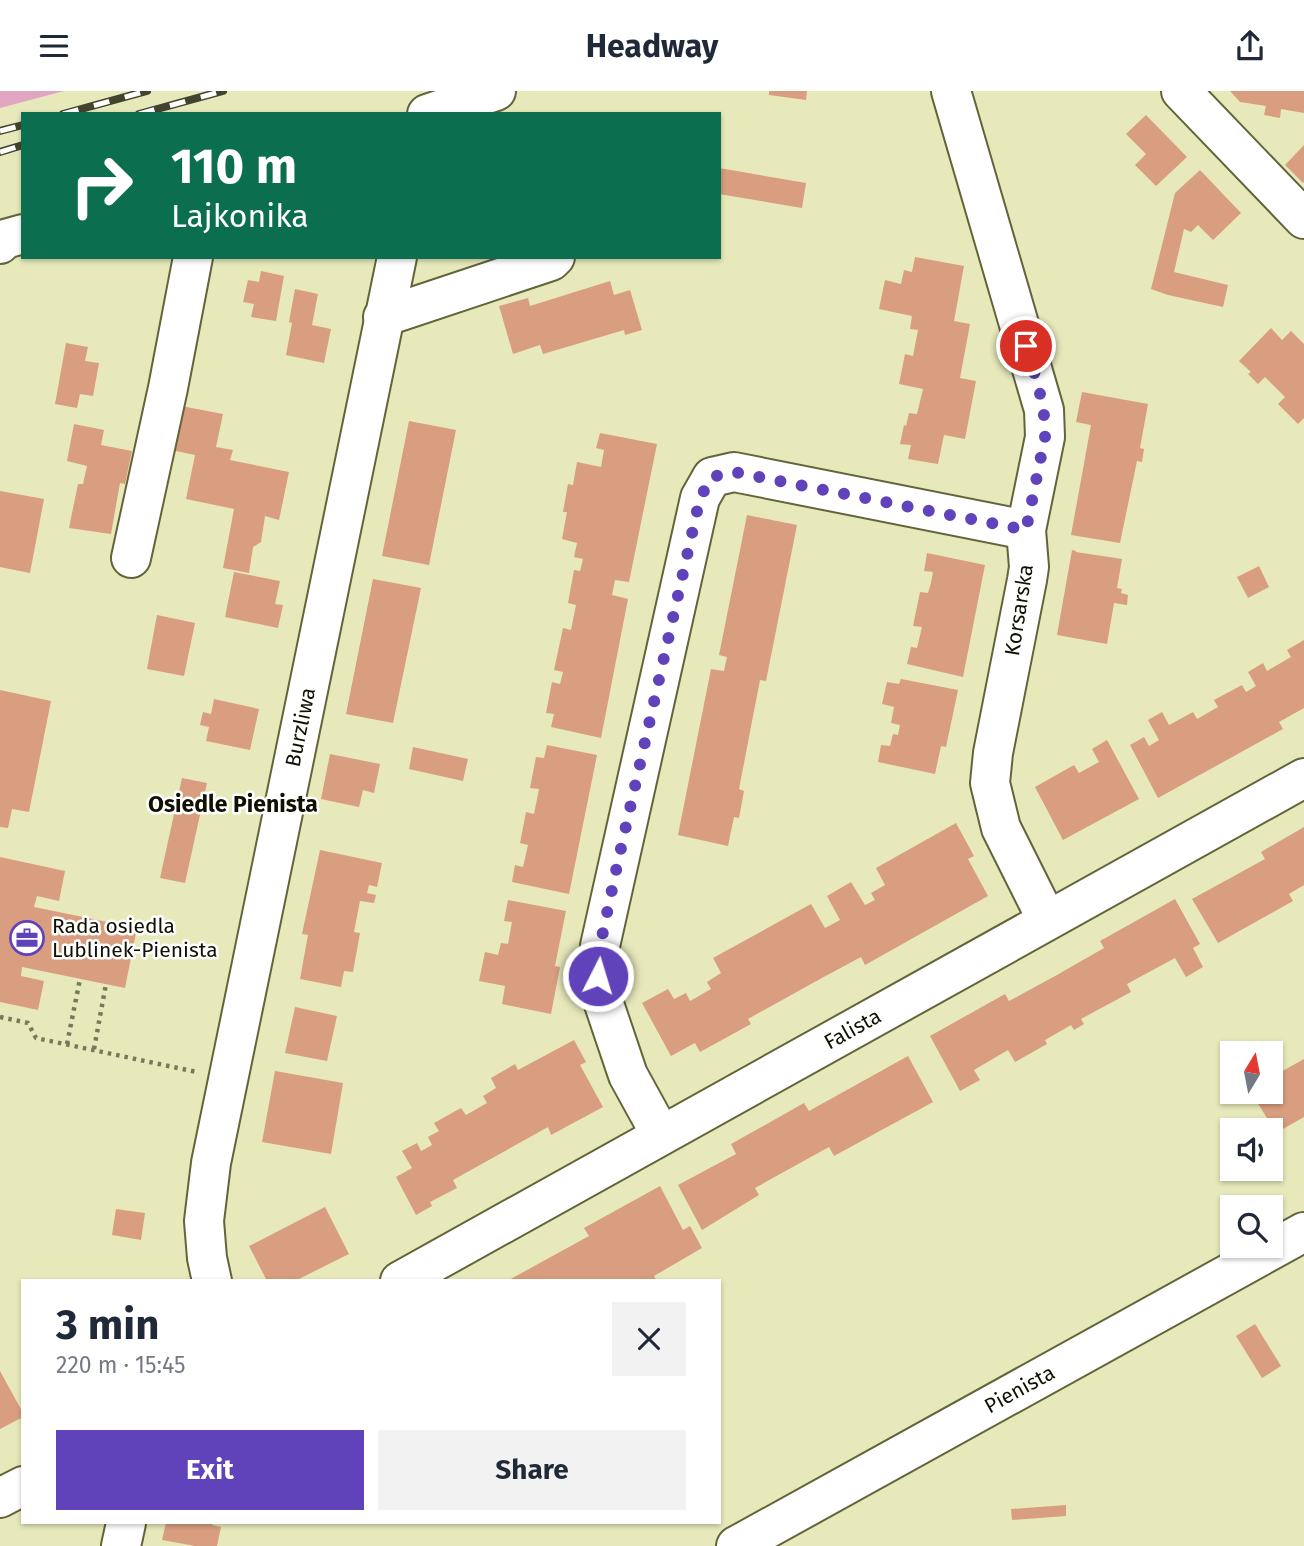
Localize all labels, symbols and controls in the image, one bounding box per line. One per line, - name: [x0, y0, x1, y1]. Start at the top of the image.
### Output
- icon: menu: [35, 27, 73, 65]
- text: Headway: [586, 27, 718, 65]
- icon: share: [1231, 27, 1269, 65]
- text: 110 m: [171, 137, 297, 196]
- icon: right: [56, 140, 147, 231]
- text: Lajkonika: [171, 197, 309, 235]
- pin: [996, 316, 1056, 376]
- icon: arrive: [1007, 327, 1045, 365]
- street label: Korsarska: [999, 562, 1039, 658]
- street label: Burzliwa: [280, 685, 321, 769]
- district label: Osiedle Pienista: [148, 790, 318, 818]
- place label: Rada osiedla Lublinek-Pienista: [52, 913, 218, 963]
- office icon: Rada osiedla Lublinek-Pienista: [8, 919, 46, 957]
- position arrow: [561, 939, 635, 1013]
- street label: Falista: [820, 1003, 886, 1055]
- north arrow: [1220, 1041, 1283, 1104]
- map controls: [1220, 1041, 1283, 1258]
- button: sound: [1220, 1118, 1283, 1181]
- button: search: [1220, 1195, 1283, 1258]
- text: 3 min: [56, 1300, 159, 1350]
- button: close: [612, 1302, 686, 1376]
- text: 220 m · 15:45: [56, 1351, 186, 1379]
- street label: Pienista: [980, 1359, 1059, 1419]
- button: Exit: [56, 1430, 364, 1510]
- button: Share: [378, 1430, 686, 1510]

